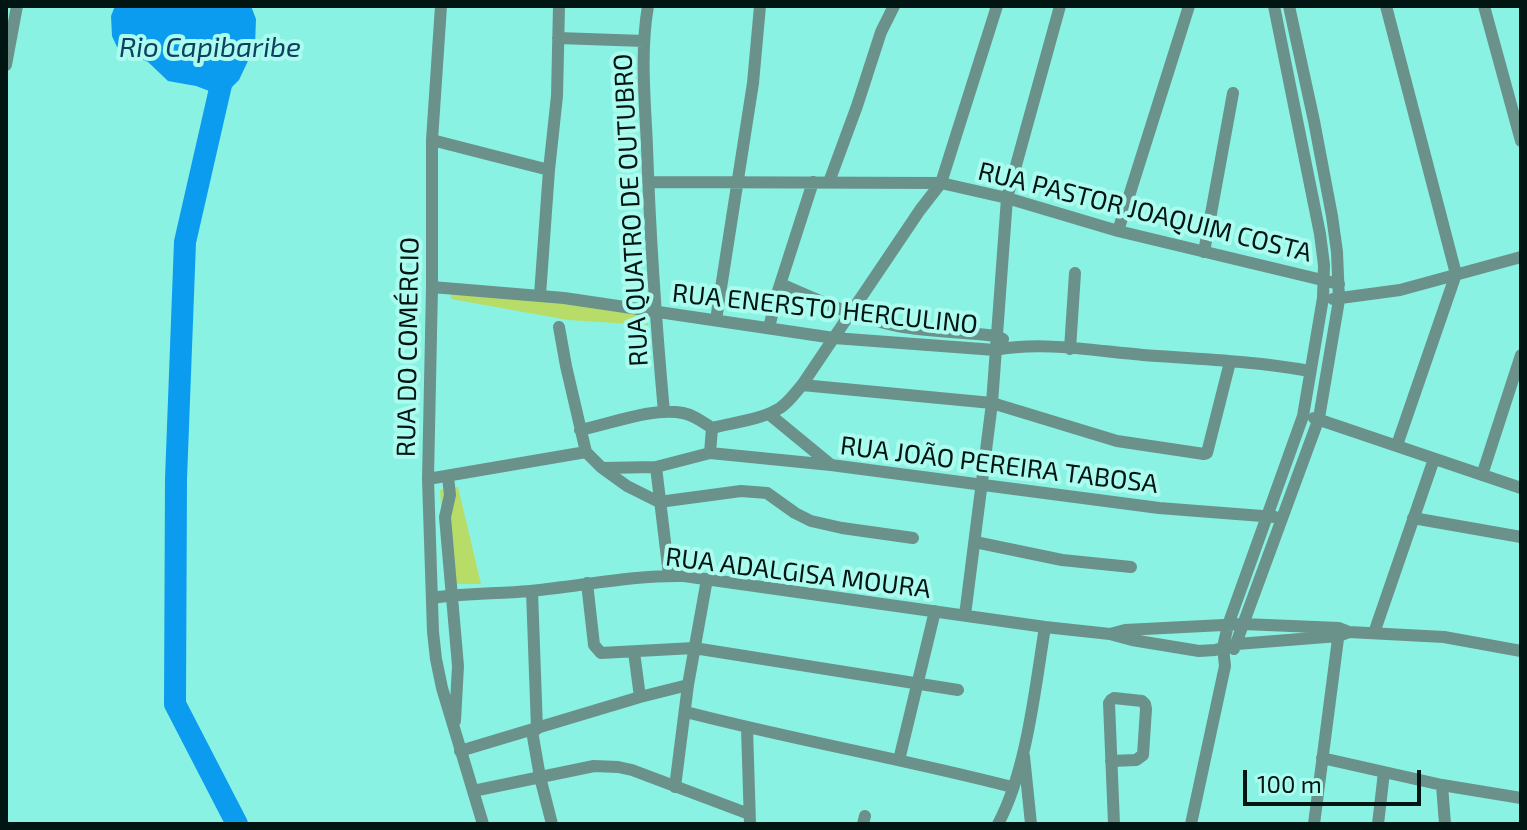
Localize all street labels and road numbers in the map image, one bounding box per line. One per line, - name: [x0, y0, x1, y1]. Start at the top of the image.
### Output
- street label: RUA QUATRO DE OUTUBRO: [607, 53, 655, 367]
- street label: RUA PASTOR JOAQUIM COSTA: [975, 155, 1315, 269]
- street label: RUA DO COMÉRCIO: [390, 237, 426, 457]
- street label: RUA ENERSTO HERCULINO: [671, 277, 979, 341]
- street label: RUA JOÃO PEREIRA TABOSA: [838, 430, 1160, 500]
- street label: RUA ADALGISA MOURA: [664, 541, 932, 605]

